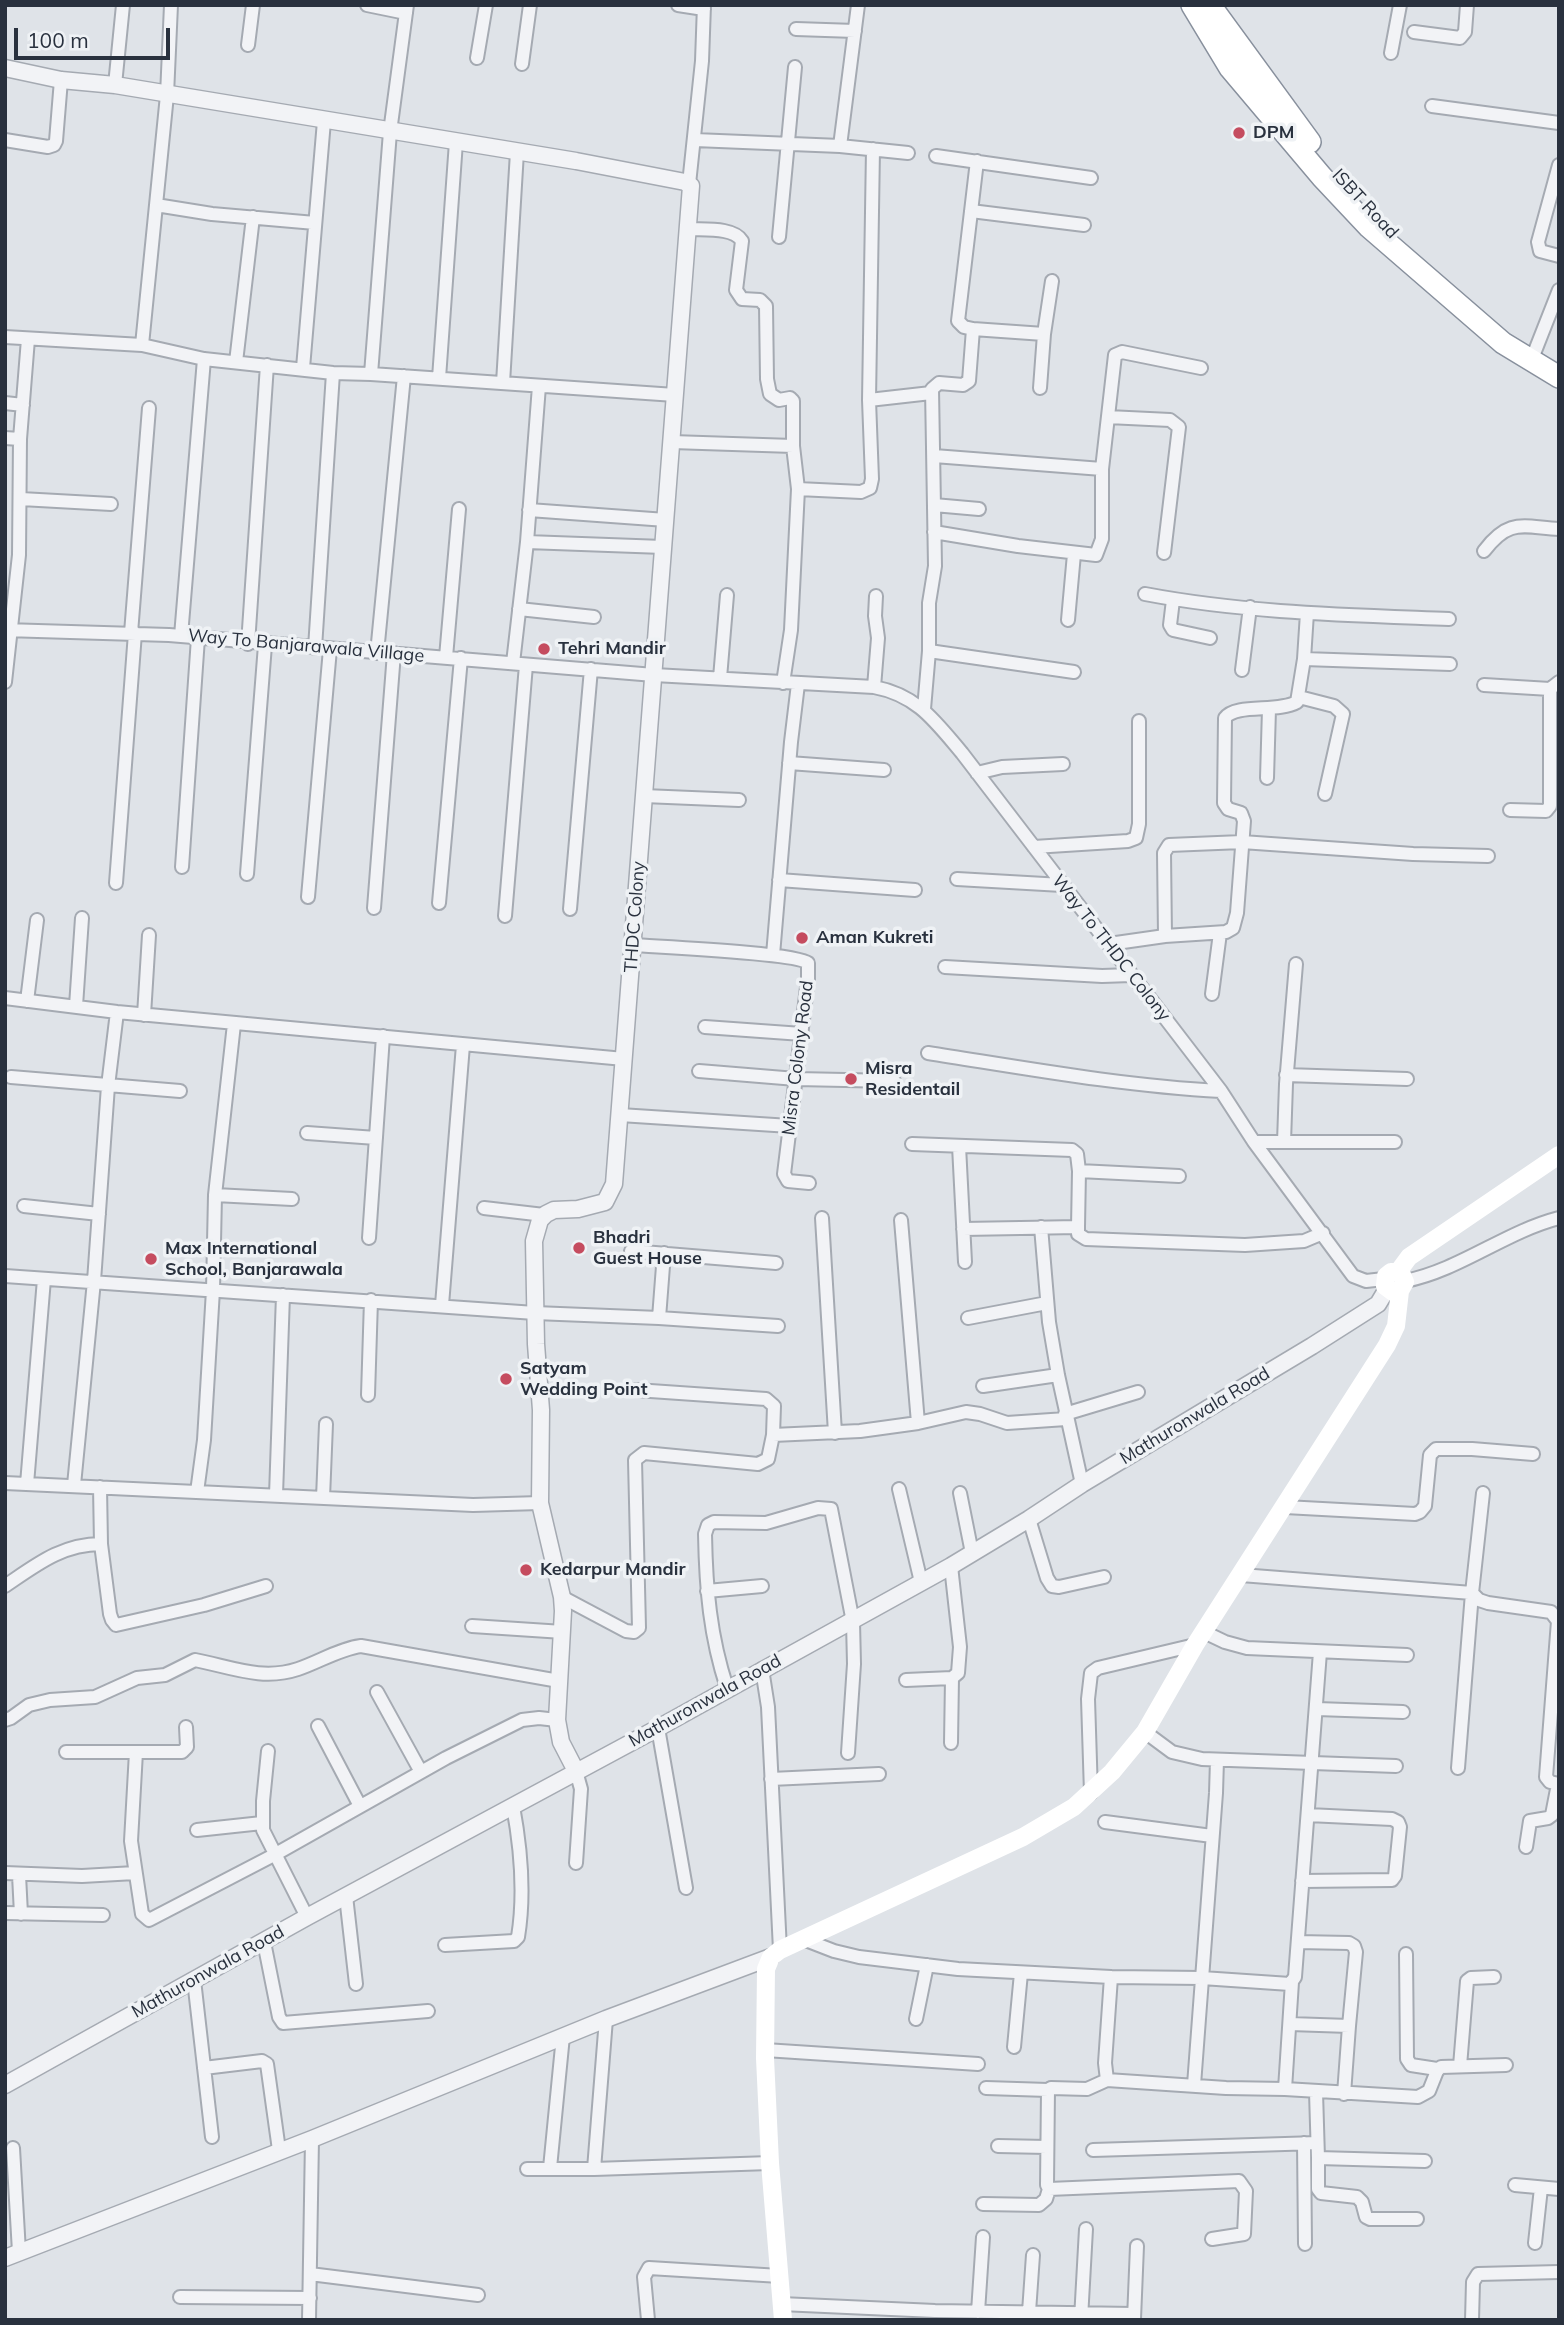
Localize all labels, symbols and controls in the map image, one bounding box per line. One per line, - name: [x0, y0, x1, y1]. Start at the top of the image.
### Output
- scale bar: [18, 14, 173, 58]
- text: 100 m: [27, 27, 89, 53]
- place label: DPM: [1253, 122, 1294, 144]
- marker: DPM: [1231, 125, 1247, 141]
- street label: ISBT Road: [1327, 165, 1403, 243]
- street label: Way To Banjarawala Village: [187, 625, 425, 667]
- place label: Tehri Mandir: [558, 638, 666, 660]
- marker: Tehri Mandir: [536, 641, 552, 657]
- street label: THDC Colony: [620, 861, 650, 973]
- street label: Way To THDC Colony: [1047, 870, 1175, 1026]
- place label: Aman Kukreti: [816, 927, 933, 949]
- marker: Aman Kukreti: [794, 930, 810, 946]
- street label: Misra Colony Road: [778, 979, 818, 1137]
- place label: Misra Residentail: [865, 1058, 960, 1100]
- marker: Misra Residentail: [843, 1071, 859, 1087]
- place label: Bhadri Guest House: [593, 1227, 702, 1270]
- place label: Max International School, Banjarawala: [165, 1238, 343, 1280]
- marker: Bhadri Guest House: [571, 1240, 587, 1256]
- marker: Max International School, Banjarawala: [143, 1251, 159, 1267]
- place label: Satyam Wedding Point: [520, 1358, 647, 1400]
- street label: Mathuronwala Road: [1116, 1363, 1274, 1469]
- marker: Satyam Wedding Point: [498, 1371, 514, 1387]
- place label: Kedarpur Mandir: [540, 1559, 686, 1581]
- marker: Kedarpur Mandir: [518, 1562, 534, 1578]
- street label: Mathuronwala Road: [625, 1650, 785, 1752]
- street label: Mathuronwala Road: [128, 1921, 288, 2023]

